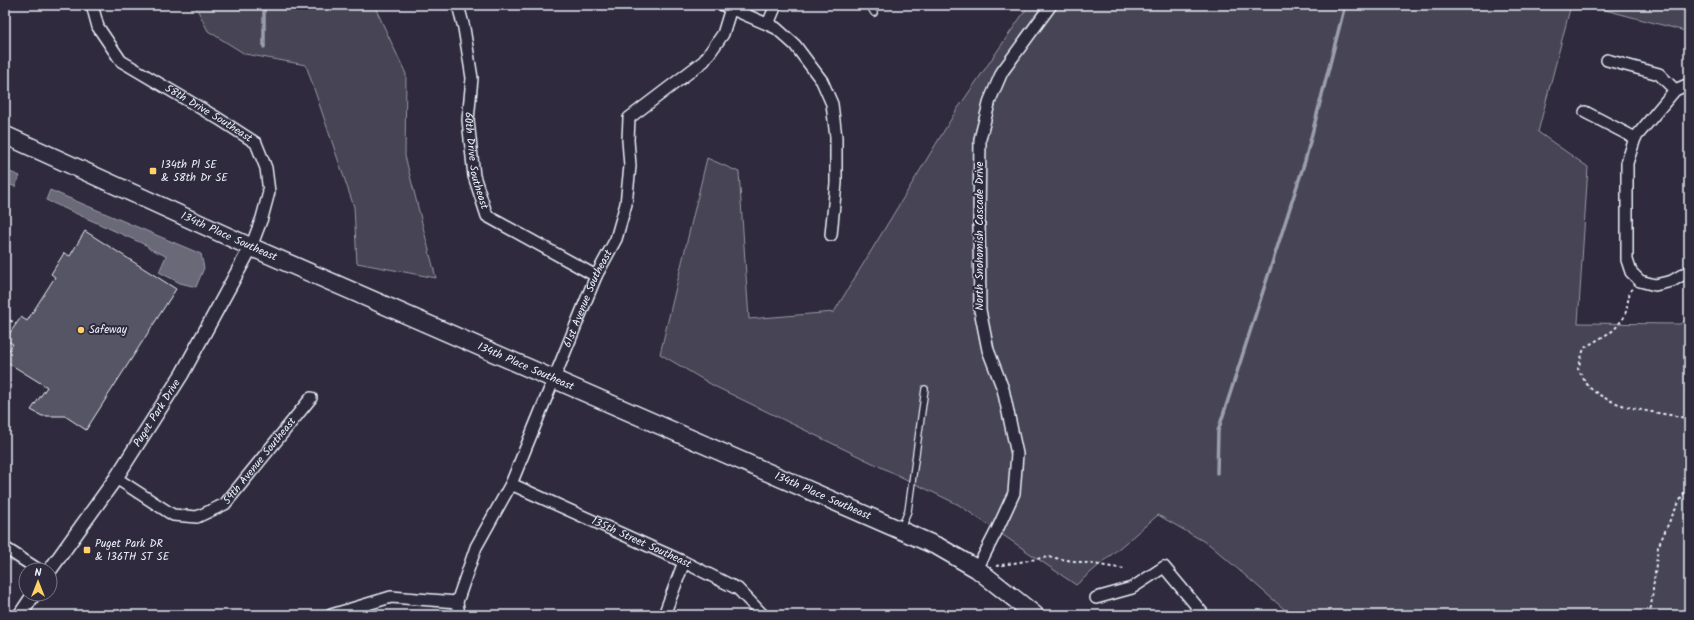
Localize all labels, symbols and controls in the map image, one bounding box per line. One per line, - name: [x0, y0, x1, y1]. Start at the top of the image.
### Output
- street label: 58th Drive Southeast: [161, 80, 257, 148]
- street label: 60th Drive Southeast: [459, 111, 493, 212]
- place label: 134th Pl SE & 58th Dr SE: [161, 156, 228, 187]
- street label: North Snohomish Cascade Drive: [971, 162, 989, 310]
- marker: 134th Pl SE & 58th Dr SE: [148, 166, 158, 176]
- street label: 134th Place Southeast: [178, 207, 281, 267]
- street label: 61st Avenue Southeast: [559, 246, 618, 350]
- place label: Safeway: [89, 321, 128, 339]
- marker: Safeway: [76, 325, 86, 335]
- street label: 134th Place Southeast: [474, 338, 578, 396]
- street label: Puget Park Drive: [129, 376, 186, 451]
- street label: 59th Avenue Southeast: [219, 413, 301, 509]
- street label: 134th Place Southeast: [771, 467, 875, 526]
- street label: 135th Street Southeast: [588, 512, 695, 574]
- place label: Puget Park DR & 136TH ST SE: [95, 535, 170, 566]
- marker: Puget Park DR & 136TH ST SE: [82, 545, 92, 555]
- north arrow: [18, 562, 58, 602]
- text: N: [35, 564, 42, 582]

